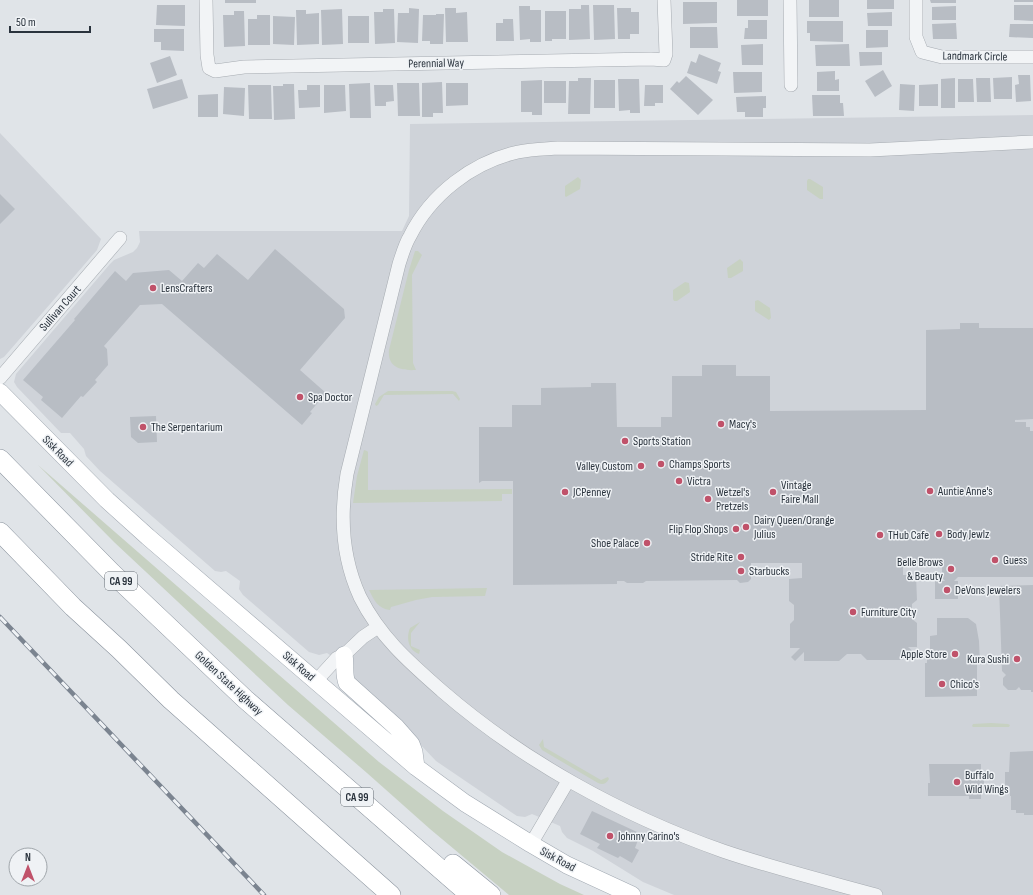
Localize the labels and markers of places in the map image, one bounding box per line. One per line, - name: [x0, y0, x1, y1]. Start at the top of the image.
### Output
- place label: LensCrafters: [161, 281, 213, 296]
- marker: LensCrafters: [148, 283, 158, 293]
- place label: Spa Doctor: [308, 390, 353, 405]
- marker: Spa Doctor: [295, 392, 305, 402]
- place label: Macy's: [729, 417, 756, 432]
- marker: Macy's: [716, 419, 726, 429]
- place label: The Serpentarium: [151, 420, 223, 435]
- marker: The Serpentarium: [138, 422, 148, 432]
- place label: Sports Station: [633, 434, 691, 449]
- marker: Sports Station: [620, 436, 630, 446]
- place label: Champs Sports: [669, 457, 730, 472]
- place label: Valley Custom: [576, 459, 633, 474]
- marker: Champs Sports: [656, 459, 666, 469]
- marker: Valley Custom: [636, 461, 646, 471]
- place label: Victra: [687, 474, 711, 489]
- marker: Victra: [674, 476, 684, 486]
- place label: Vintage Faire Mall: [781, 478, 818, 507]
- place label: Auntie Anne's: [937, 484, 993, 499]
- place label: JCPenney: [572, 485, 611, 500]
- place label: Wetzel's Pretzels: [716, 485, 750, 514]
- marker: Auntie Anne's: [925, 486, 935, 496]
- marker: JCPenney: [560, 487, 570, 497]
- marker: Vintage Faire Mall: [768, 487, 778, 497]
- marker: Wetzel's Pretzels: [703, 494, 713, 504]
- place label: Dairy Queen/Orange Julius: [753, 513, 835, 542]
- place label: Flip Flop Shops: [669, 522, 728, 537]
- marker: Dairy Queen/Orange Julius: [741, 522, 751, 532]
- marker: Flip Flop Shops: [731, 524, 741, 534]
- place label: Body Jewlz: [947, 527, 990, 542]
- place label: THub Cafe: [888, 528, 929, 543]
- marker: Body Jewlz: [934, 529, 944, 539]
- marker: THub Cafe: [875, 530, 885, 540]
- place label: Shoe Palace: [591, 536, 639, 551]
- marker: Shoe Palace: [642, 538, 652, 548]
- place label: Stride Rite: [691, 550, 733, 565]
- marker: Stride Rite: [736, 552, 746, 562]
- place label: Guess: [1003, 553, 1027, 568]
- place label: Belle Brows & Beauty: [897, 555, 943, 584]
- marker: Guess: [990, 555, 1000, 565]
- place label: Starbucks: [749, 564, 789, 579]
- marker: Belle Brows & Beauty: [946, 564, 956, 574]
- marker: Starbucks: [736, 566, 746, 576]
- place label: DeVons Jewelers: [955, 583, 1020, 598]
- marker: DeVons Jewelers: [942, 585, 952, 595]
- place label: Furniture City: [861, 605, 917, 620]
- marker: Furniture City: [848, 607, 858, 617]
- place label: Apple Store: [900, 647, 947, 662]
- marker: Apple Store: [950, 649, 960, 659]
- place label: Kura Sushi: [967, 652, 1009, 667]
- marker: Kura Sushi: [1012, 654, 1022, 664]
- place label: Chico's: [950, 677, 979, 692]
- marker: Chico's: [937, 679, 947, 689]
- place label: Buffalo Wild Wings: [965, 768, 1008, 797]
- marker: Buffalo Wild Wings: [952, 777, 962, 787]
- place label: Johnny Carino's: [617, 829, 680, 844]
- marker: Johnny Carino's: [605, 831, 615, 841]

